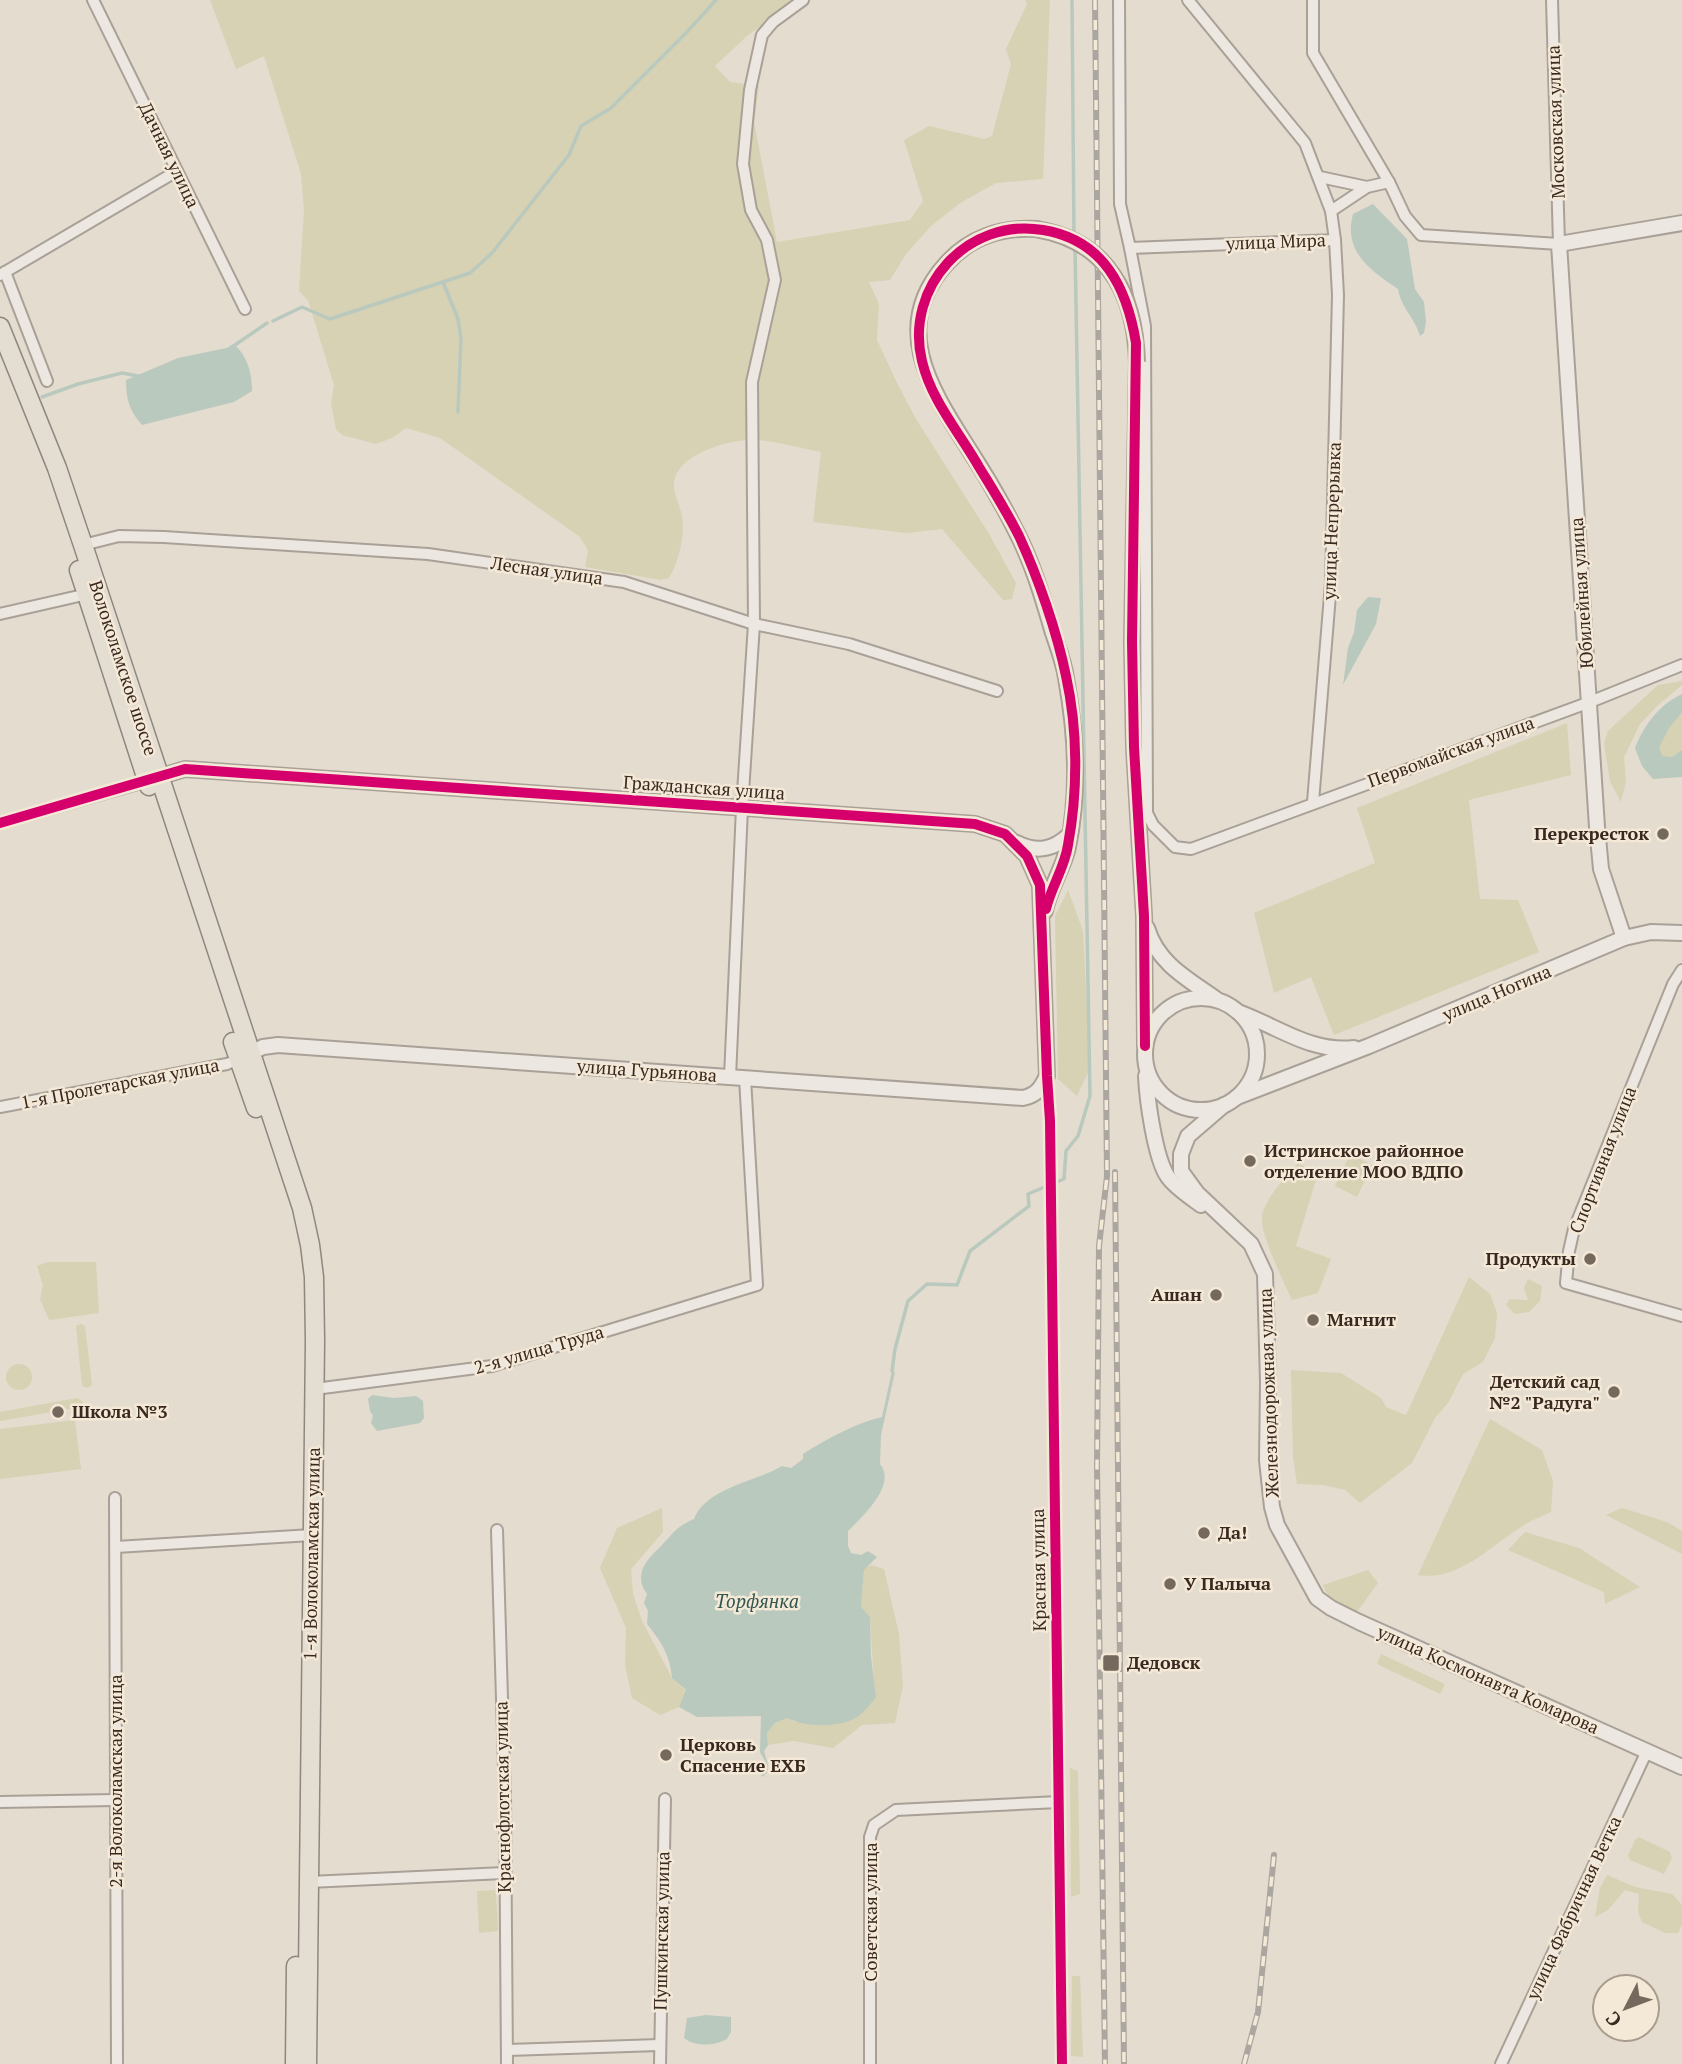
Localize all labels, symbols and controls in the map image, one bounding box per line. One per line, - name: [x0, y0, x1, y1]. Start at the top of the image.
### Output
- street label: Московская улица: [1540, 45, 1570, 199]
- street label: Дачная улица: [134, 98, 206, 212]
- street label: улица Мира: [1225, 227, 1326, 255]
- street label: улица Непрерывка: [1316, 441, 1346, 601]
- street label: Юбилейная улица: [1564, 517, 1598, 670]
- street label: Лесная улица: [489, 550, 605, 590]
- street label: Волоколамское шоссе: [84, 577, 164, 758]
- street label: Первомайская улица: [1364, 710, 1537, 792]
- street label: Гражданская улица: [622, 769, 786, 805]
- place label: Перекресток: [1534, 821, 1649, 845]
- marker: Перекресток: [1655, 826, 1671, 842]
- street label: улица Ногина: [1438, 958, 1555, 1026]
- street label: 1-я Пролетарская улица: [19, 1052, 221, 1114]
- street label: улица Гурьянова: [575, 1053, 718, 1087]
- street label: Спортивная улица: [1563, 1083, 1641, 1237]
- place label: Истринское районное отделение МОО ВДПО: [1264, 1138, 1464, 1183]
- marker: Истринское районное отделение МОО ВДПО: [1242, 1153, 1258, 1169]
- place label: Продукты: [1485, 1246, 1576, 1270]
- marker: Продукты: [1582, 1251, 1598, 1267]
- place label: Ашан: [1151, 1282, 1202, 1306]
- marker: Ашан: [1208, 1287, 1224, 1303]
- street label: Железнодорожная улица: [1252, 1288, 1284, 1498]
- place label: Магнит: [1327, 1307, 1396, 1331]
- marker: Магнит: [1305, 1312, 1321, 1328]
- street label: 2-я улица Труда: [471, 1319, 606, 1379]
- place label: Детский сад №2 "Радуга": [1489, 1369, 1600, 1414]
- marker: Детский сад №2 "Радуга": [1606, 1384, 1622, 1400]
- place label: Школа №3: [72, 1399, 168, 1423]
- marker: Школа №3: [50, 1404, 66, 1420]
- street label: 1-я Волоколамская улица: [297, 1447, 325, 1661]
- street label: Красная улица: [1025, 1508, 1051, 1632]
- place label: Да!: [1218, 1520, 1247, 1544]
- marker: Да!: [1196, 1525, 1212, 1541]
- place label: У Палыча: [1184, 1571, 1271, 1595]
- marker: У Палыча: [1162, 1576, 1178, 1592]
- water label: Торфянка: [715, 1588, 799, 1613]
- street label: улица Космонавта Комарова: [1373, 1619, 1603, 1739]
- place label: Дедовск: [1127, 1650, 1201, 1674]
- marker: Дедовск: [1101, 1653, 1121, 1673]
- street label: 2-я Волоколамская улица: [103, 1674, 127, 1888]
- street label: Краснофлотская улица: [488, 1701, 516, 1893]
- place label: Церковь Спасение ЕХБ: [680, 1732, 806, 1777]
- marker: Церковь Спасение ЕХБ: [658, 1747, 674, 1763]
- street label: улица Фабричная Ветка: [1520, 1812, 1626, 2004]
- street label: Советская улица: [858, 1842, 882, 1982]
- street label: Пушкинская улица: [648, 1851, 674, 2011]
- north arrow: [1591, 1973, 1661, 2043]
- text: С: [1600, 2007, 1626, 2033]

